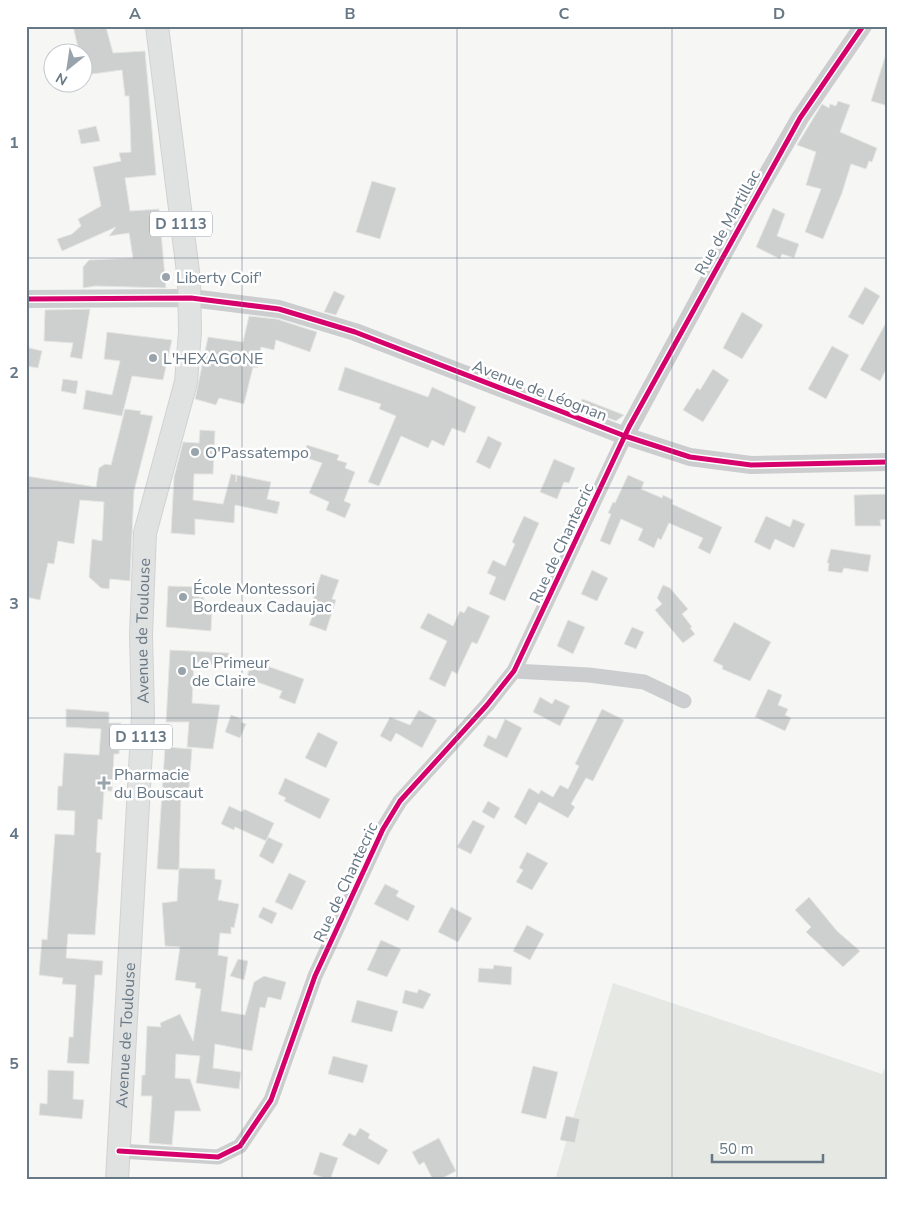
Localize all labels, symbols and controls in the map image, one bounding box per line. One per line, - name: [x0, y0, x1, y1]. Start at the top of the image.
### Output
- text: A: [129, 3, 141, 25]
- text: B: [344, 3, 356, 25]
- text: C: [559, 3, 570, 25]
- text: D: [773, 3, 785, 25]
- north arrow: [42, 42, 92, 92]
- text: N: [52, 68, 71, 90]
- text: 1: [9, 132, 19, 154]
- street label: Rue de Martillac: [690, 165, 766, 279]
- road number: D 1113: [150, 212, 212, 236]
- place label: Liberty Coif': [176, 267, 262, 289]
- marker: Liberty Coif': [160, 271, 172, 283]
- place label: L'HEXAGONE: [163, 348, 263, 370]
- marker: L'HEXAGONE: [147, 352, 159, 364]
- street label: Avenue de Léognan: [469, 355, 610, 427]
- text: 2: [9, 362, 19, 384]
- place label: O'Passatempo: [205, 442, 309, 464]
- marker: O'Passatempo: [189, 446, 201, 458]
- street label: Rue de Chantecric: [524, 479, 600, 607]
- street label: Avenue de Toulouse: [131, 558, 156, 704]
- place label: École Montessori Bordeaux Cadaujac: [193, 578, 332, 618]
- marker: École Montessori Bordeaux Cadaujac: [177, 591, 189, 603]
- text: 3: [9, 593, 19, 615]
- place label: Le Primeur de Claire: [192, 652, 270, 692]
- marker: Le Primeur de Claire: [176, 665, 188, 677]
- road number: D 1113: [110, 724, 172, 750]
- place label: Pharmacie du Bouscaut: [114, 764, 204, 804]
- marker: Pharmacie du Bouscaut: [98, 777, 110, 789]
- street label: Rue de Chantecric: [308, 818, 384, 946]
- text: 4: [9, 823, 19, 845]
- street label: Avenue de Toulouse: [111, 962, 141, 1109]
- text: 5: [9, 1053, 19, 1075]
- scale bar: [712, 1131, 823, 1163]
- text: 50 m: [719, 1139, 754, 1159]

